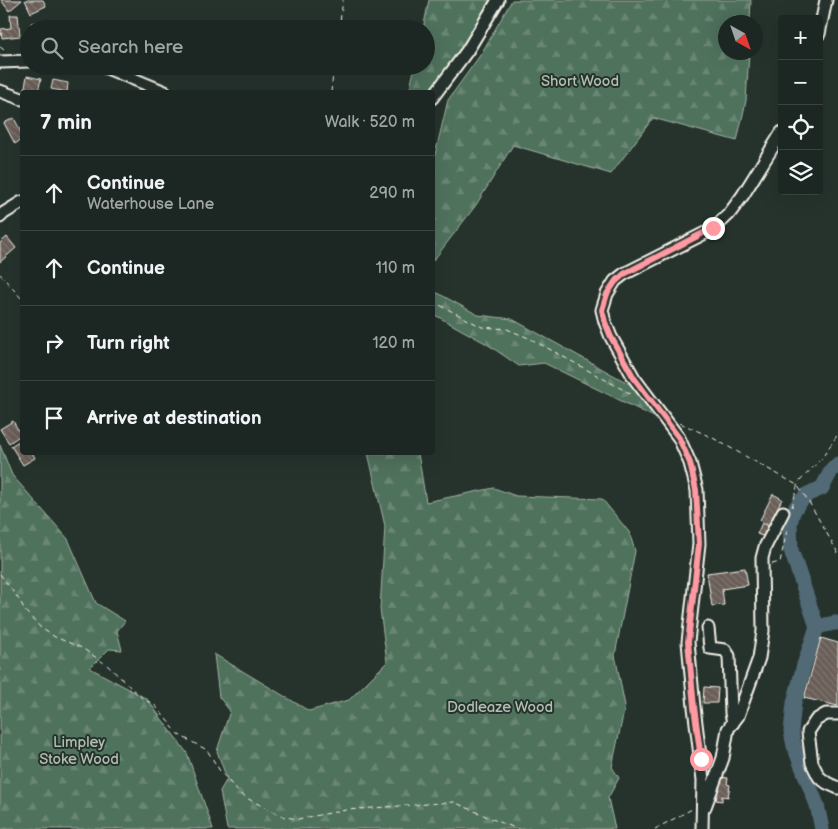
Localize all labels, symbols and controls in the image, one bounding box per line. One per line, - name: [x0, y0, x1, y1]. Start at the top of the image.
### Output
- north arrow: [718, 15, 763, 60]
- map controls: [778, 15, 823, 195]
- button: +: [778, 15, 823, 60]
- search box: [20, 20, 435, 75]
- icon: search: [38, 34, 66, 62]
- text: Search here: [78, 36, 183, 59]
- button: −: [778, 60, 823, 105]
- park label: Short Wood: [541, 72, 619, 91]
- button: locate: [778, 105, 823, 150]
- text: 7 min: [40, 110, 92, 135]
- text: Walk · 520 m: [325, 113, 415, 132]
- button: layers: [778, 150, 823, 195]
- text: Continue: [87, 172, 165, 195]
- icon: ahead: [40, 179, 68, 207]
- text: 290 m: [369, 184, 415, 203]
- text: Waterhouse Lane: [87, 195, 214, 214]
- route end: [702, 217, 725, 240]
- icon: ahead: [40, 254, 68, 282]
- text: Continue: [87, 257, 165, 280]
- text: 110 m: [376, 259, 415, 278]
- icon: right: [40, 329, 68, 357]
- text: Turn right: [87, 332, 170, 355]
- text: 120 m: [372, 334, 415, 353]
- icon: arrive: [40, 404, 68, 432]
- text: Arrive at destination: [87, 407, 262, 430]
- park label: Dodleaze Wood: [447, 698, 553, 717]
- park label: Limpley Stoke Wood: [39, 733, 119, 769]
- route start: [690, 748, 713, 771]

